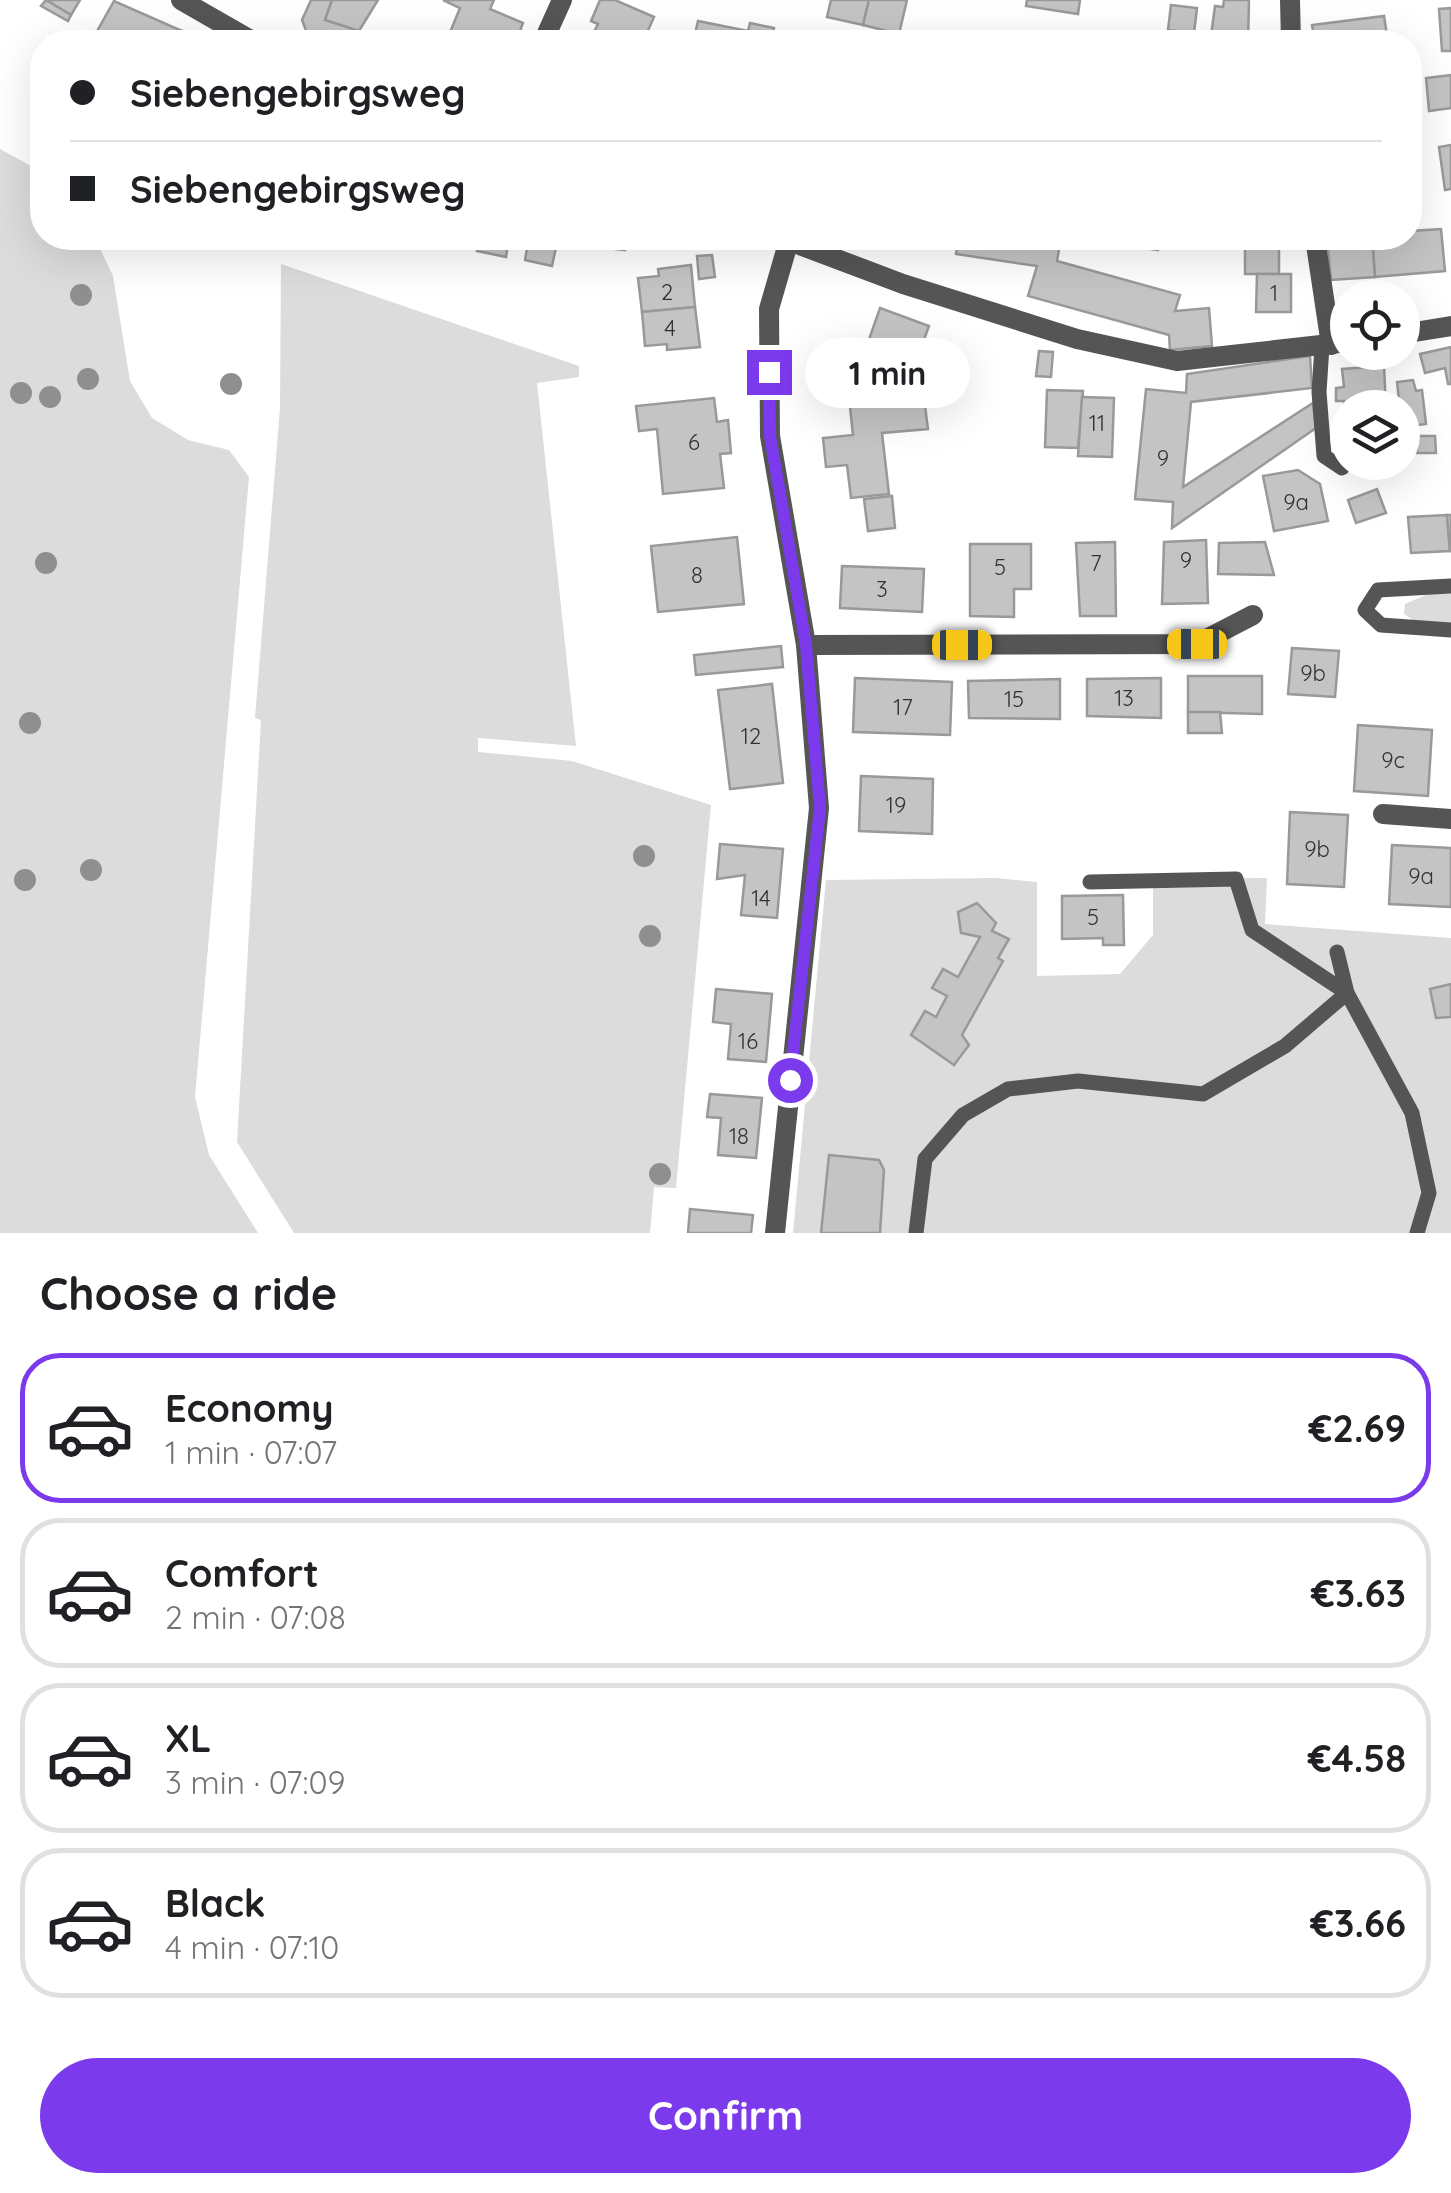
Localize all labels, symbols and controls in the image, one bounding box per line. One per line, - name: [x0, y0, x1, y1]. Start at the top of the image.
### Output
- text: Siebengebirgsweg: [130, 69, 466, 117]
- text: Siebengebirgsweg: [130, 165, 466, 213]
- house number: 2: [661, 278, 673, 306]
- house number: 1: [1270, 279, 1278, 307]
- map controls: [1330, 280, 1420, 480]
- button: locate: [1330, 280, 1420, 370]
- house number: 4: [664, 314, 676, 342]
- callout: 1 min: [804, 337, 969, 407]
- route end: [747, 350, 792, 395]
- text: 1 min: [849, 353, 926, 393]
- button: layers: [1330, 390, 1420, 480]
- house number: 11: [1089, 409, 1105, 437]
- house number: 6: [688, 428, 700, 456]
- house number: 9: [1157, 444, 1169, 472]
- house number: 9a: [1283, 488, 1309, 516]
- house number: 9: [1180, 546, 1192, 574]
- house number: 7: [1090, 549, 1102, 577]
- house number: 5: [994, 553, 1006, 581]
- house number: 8: [691, 561, 703, 589]
- house number: 3: [876, 575, 888, 603]
- car: [1167, 629, 1227, 659]
- car: [932, 630, 992, 660]
- house number: 9b: [1300, 659, 1326, 687]
- house number: 13: [1114, 684, 1134, 712]
- house number: 15: [1004, 685, 1024, 713]
- house number: 17: [893, 693, 913, 721]
- house number: 12: [741, 722, 761, 750]
- house number: 9c: [1381, 746, 1405, 774]
- house number: 19: [886, 791, 906, 819]
- house number: 9b: [1304, 835, 1330, 863]
- house number: 9a: [1408, 862, 1434, 890]
- house number: 14: [751, 884, 771, 912]
- house number: 5: [1087, 903, 1099, 931]
- house number: 16: [738, 1027, 758, 1055]
- route start: [768, 1058, 813, 1103]
- house number: 18: [729, 1122, 749, 1150]
- text: Choose a ride: [40, 1265, 337, 1321]
- icon: car: [45, 1383, 135, 1473]
- text: Economy: [165, 1384, 334, 1432]
- text: €2.69: [1308, 1404, 1406, 1452]
- text: 1 min · 07:07: [165, 1432, 337, 1472]
- icon: car: [45, 1548, 135, 1638]
- text: Comfort: [165, 1549, 319, 1597]
- text: €3.63: [1311, 1569, 1406, 1617]
- text: 2 min · 07:08: [165, 1597, 346, 1637]
- icon: car: [45, 1713, 135, 1803]
- text: XL: [165, 1714, 211, 1762]
- text: €4.58: [1308, 1734, 1406, 1782]
- text: 3 min · 07:09: [165, 1762, 345, 1802]
- icon: car: [45, 1878, 135, 1968]
- text: Black: [165, 1879, 265, 1927]
- text: €3.66: [1310, 1899, 1406, 1947]
- text: 4 min · 07:10: [165, 1927, 339, 1967]
- button: Confirm: [40, 2058, 1411, 2173]

